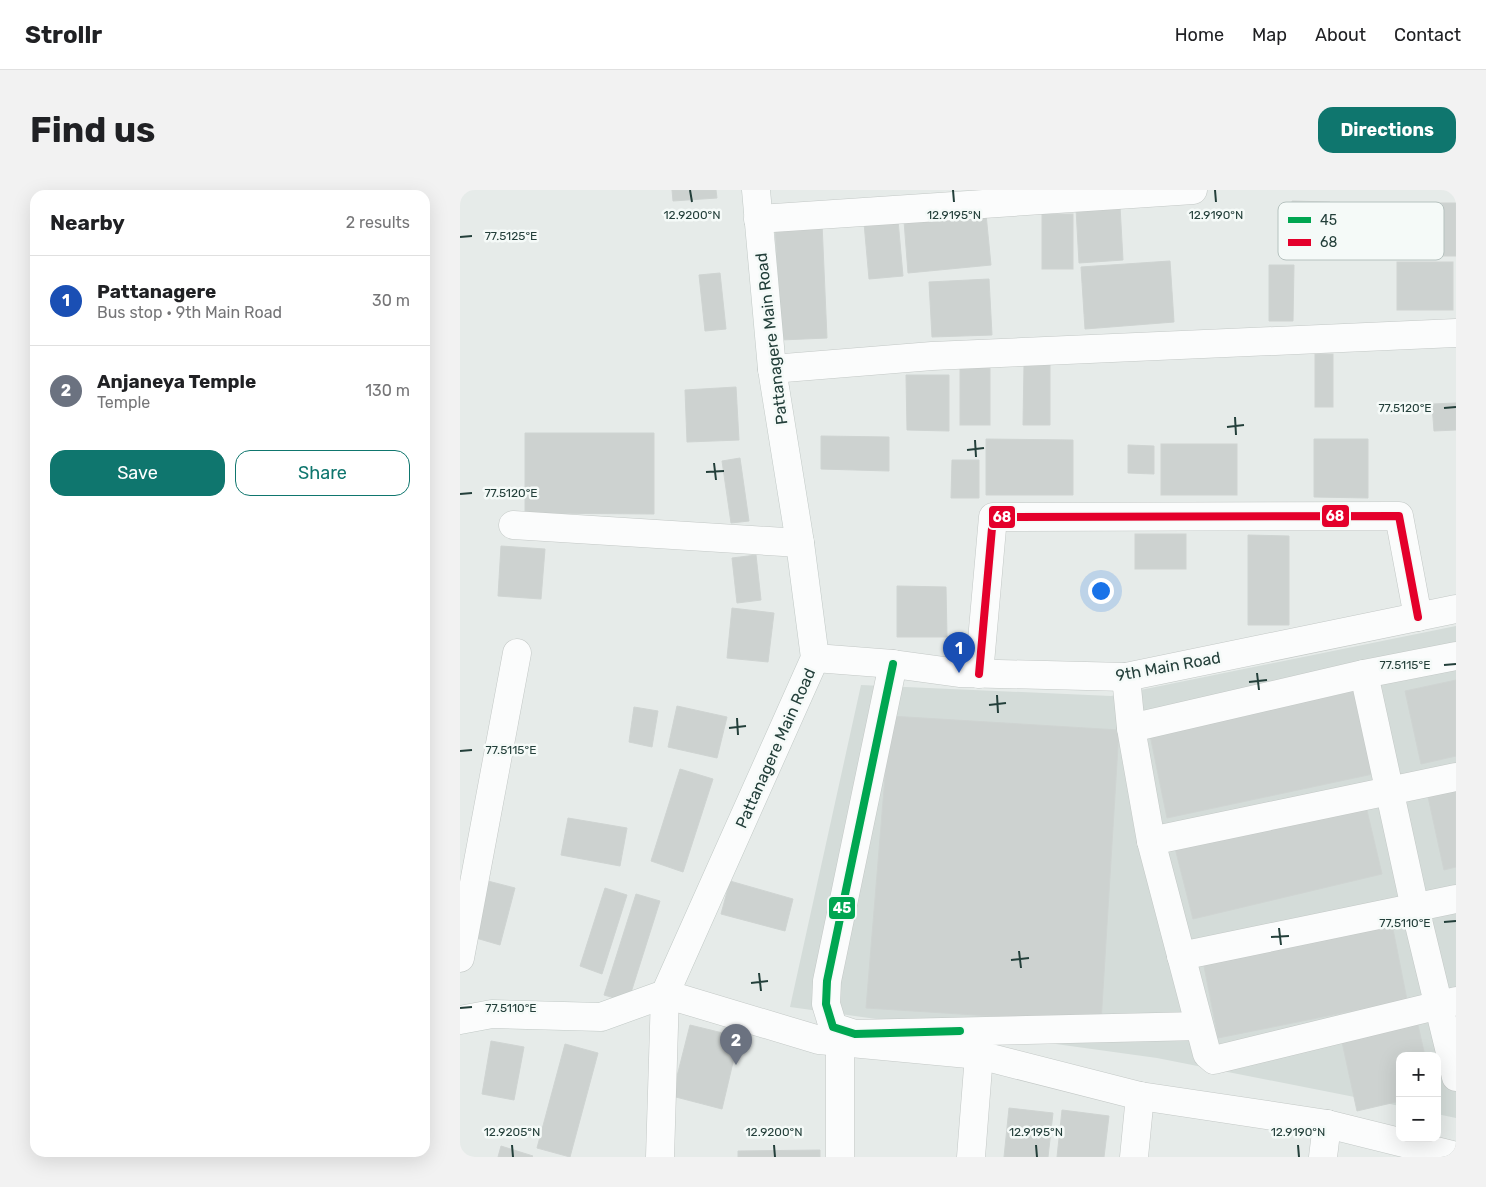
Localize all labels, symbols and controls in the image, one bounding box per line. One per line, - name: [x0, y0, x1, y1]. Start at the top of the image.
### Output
- text: Strollr: [25, 21, 102, 49]
- text: Home: [1175, 24, 1224, 46]
- text: Map: [1252, 24, 1287, 46]
- text: About: [1315, 24, 1366, 46]
- text: Contact: [1394, 24, 1461, 46]
- button: Directions: [1318, 107, 1456, 153]
- text: Find us: [30, 109, 155, 151]
- legend: [1278, 202, 1444, 260]
- text: 12.9200°N: [663, 208, 721, 222]
- text: 12.9195°N: [927, 208, 981, 222]
- text: 12.9190°N: [1189, 208, 1243, 222]
- text: Nearby: [50, 210, 125, 235]
- text: 45: [1320, 212, 1337, 229]
- text: 2 results: [346, 213, 410, 232]
- text: 77.5125°E: [485, 229, 537, 243]
- text: 68: [1320, 234, 1337, 251]
- street label: Pattanagere Main Road: [752, 252, 791, 426]
- text: Pattanagere: [97, 280, 216, 303]
- text: 1: [62, 291, 70, 310]
- text: 30 m: [372, 291, 410, 310]
- text: Bus stop · 9th Main Road: [97, 303, 282, 322]
- text: Anjaneya Temple: [97, 370, 256, 393]
- text: 2: [61, 381, 71, 400]
- text: 130 m: [365, 381, 410, 400]
- text: Temple: [97, 393, 150, 412]
- text: 77.5120°E: [1378, 401, 1432, 415]
- button: Save: [50, 450, 225, 496]
- button: Share: [235, 450, 410, 496]
- text: 77.5120°E: [484, 486, 538, 500]
- line badge: 68: [1321, 504, 1350, 528]
- line badge: 68: [988, 505, 1016, 529]
- text: 68: [1326, 508, 1344, 525]
- text: 68: [993, 509, 1011, 526]
- your location: [1088, 578, 1114, 604]
- pin: 1: [943, 632, 975, 673]
- street label: 9th Main Road: [1114, 648, 1222, 685]
- text: 77.5115°E: [1380, 658, 1430, 672]
- street label: Pattanagere Main Road: [732, 665, 819, 831]
- text: 77.5115°E: [486, 743, 536, 757]
- line badge: 45: [828, 896, 856, 920]
- text: 45: [833, 900, 851, 917]
- text: 77.5110°E: [1379, 916, 1431, 930]
- text: 77.5110°E: [485, 1001, 537, 1015]
- pin: 2: [720, 1024, 752, 1065]
- map controls: [1396, 1052, 1441, 1142]
- button: +: [1396, 1052, 1441, 1097]
- button: −: [1396, 1097, 1441, 1142]
- text: 12.9205°N: [484, 1125, 540, 1139]
- text: 12.9200°N: [745, 1125, 803, 1139]
- text: 12.9195°N: [1009, 1125, 1063, 1139]
- text: 12.9190°N: [1271, 1125, 1325, 1139]

